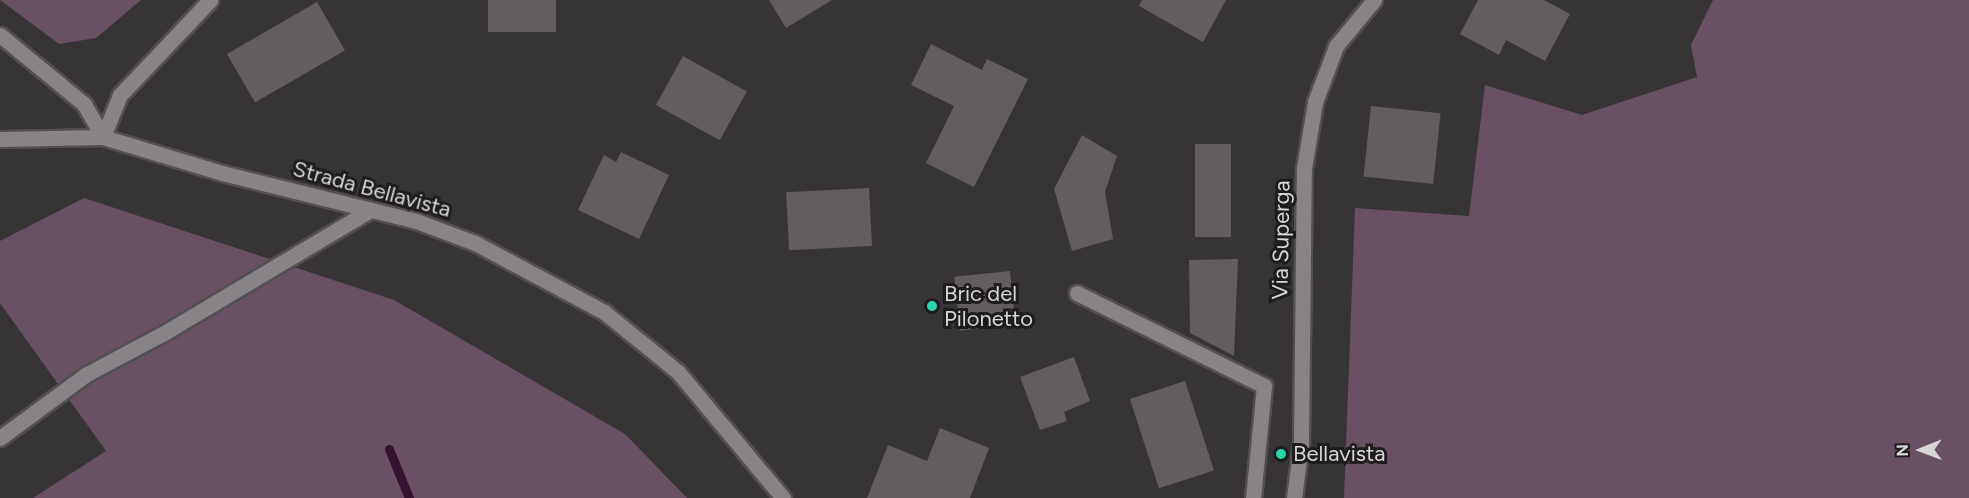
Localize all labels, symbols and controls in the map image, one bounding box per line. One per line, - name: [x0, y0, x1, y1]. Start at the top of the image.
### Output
- street label: Strada Bellavista: [290, 155, 454, 223]
- street label: Via Superga: [1267, 180, 1295, 300]
- place label: Bric del Pilonetto: [944, 280, 1033, 332]
- marker: Bric del Pilonetto: [925, 299, 939, 313]
- north arrow: [1891, 420, 1951, 480]
- place label: Bellavista: [1293, 441, 1385, 467]
- text: N: [1893, 444, 1912, 457]
- marker: Bellavista: [1274, 447, 1288, 461]

